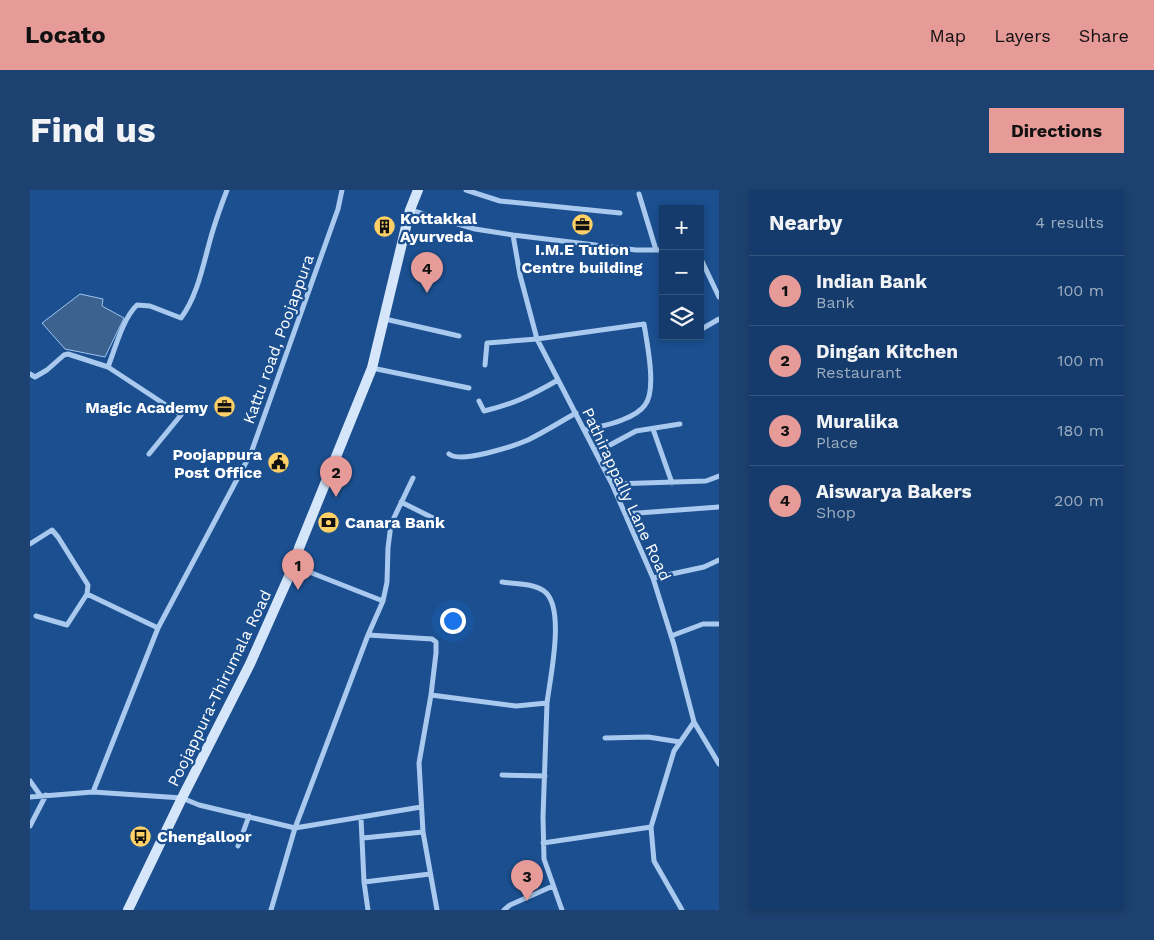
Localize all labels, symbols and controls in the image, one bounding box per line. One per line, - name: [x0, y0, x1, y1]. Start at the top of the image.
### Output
- text: Locato: [25, 21, 106, 49]
- text: Map: [929, 25, 966, 46]
- text: Layers: [994, 25, 1051, 46]
- text: Share: [1079, 25, 1129, 46]
- button: Directions: [989, 108, 1124, 153]
- text: Find us: [30, 109, 156, 151]
- map controls: [659, 205, 704, 340]
- button: +: [659, 205, 704, 250]
- place label: Kottakkal Ayurveda: [400, 209, 478, 246]
- text: Nearby: [769, 210, 842, 235]
- office icon: I.M.E Tution Centre building: [570, 213, 594, 237]
- text: 4 results: [1035, 213, 1104, 232]
- building icon: Kottakkal Ayurveda: [372, 215, 396, 239]
- place label: I.M.E Tution Centre building: [521, 240, 643, 277]
- button: −: [659, 250, 704, 295]
- street label: Kattu road, Poojappura: [239, 252, 318, 426]
- pin: 4: [411, 252, 443, 293]
- text: Indian Bank: [816, 270, 927, 293]
- text: 1: [782, 281, 788, 300]
- text: 100 m: [1057, 281, 1104, 300]
- text: Bank: [816, 293, 854, 312]
- button: layers: [659, 295, 704, 340]
- text: Dingan Kitchen: [816, 340, 958, 363]
- text: 2: [780, 351, 790, 370]
- text: 100 m: [1057, 351, 1104, 370]
- text: Restaurant: [816, 363, 902, 382]
- office icon: Magic Academy: [212, 395, 236, 419]
- place label: Magic Academy: [85, 398, 209, 417]
- street label: Pathirappally Lane Road: [578, 405, 675, 584]
- text: Muralika: [816, 410, 899, 433]
- text: 3: [780, 421, 790, 440]
- text: 180 m: [1057, 421, 1104, 440]
- text: Place: [816, 433, 858, 452]
- place label: Poojappura Post Office: [172, 445, 263, 482]
- public building icon: Poojappura Post Office: [266, 451, 290, 475]
- pin: 2: [320, 456, 352, 497]
- text: Aiswarya Bakers: [816, 480, 972, 503]
- text: 4: [780, 491, 790, 510]
- text: 200 m: [1054, 491, 1104, 510]
- text: Shop: [816, 503, 856, 522]
- bank icon: Canara Bank: [317, 510, 341, 534]
- place label: Canara Bank: [345, 513, 445, 532]
- pin: 1: [282, 549, 314, 590]
- street label: Poojappura-Thirumala Road: [164, 587, 275, 790]
- your location: [440, 608, 466, 634]
- bus stop icon: Chengalloor: [129, 824, 153, 848]
- place label: Chengalloor: [157, 827, 252, 846]
- pin: 3: [511, 860, 543, 901]

